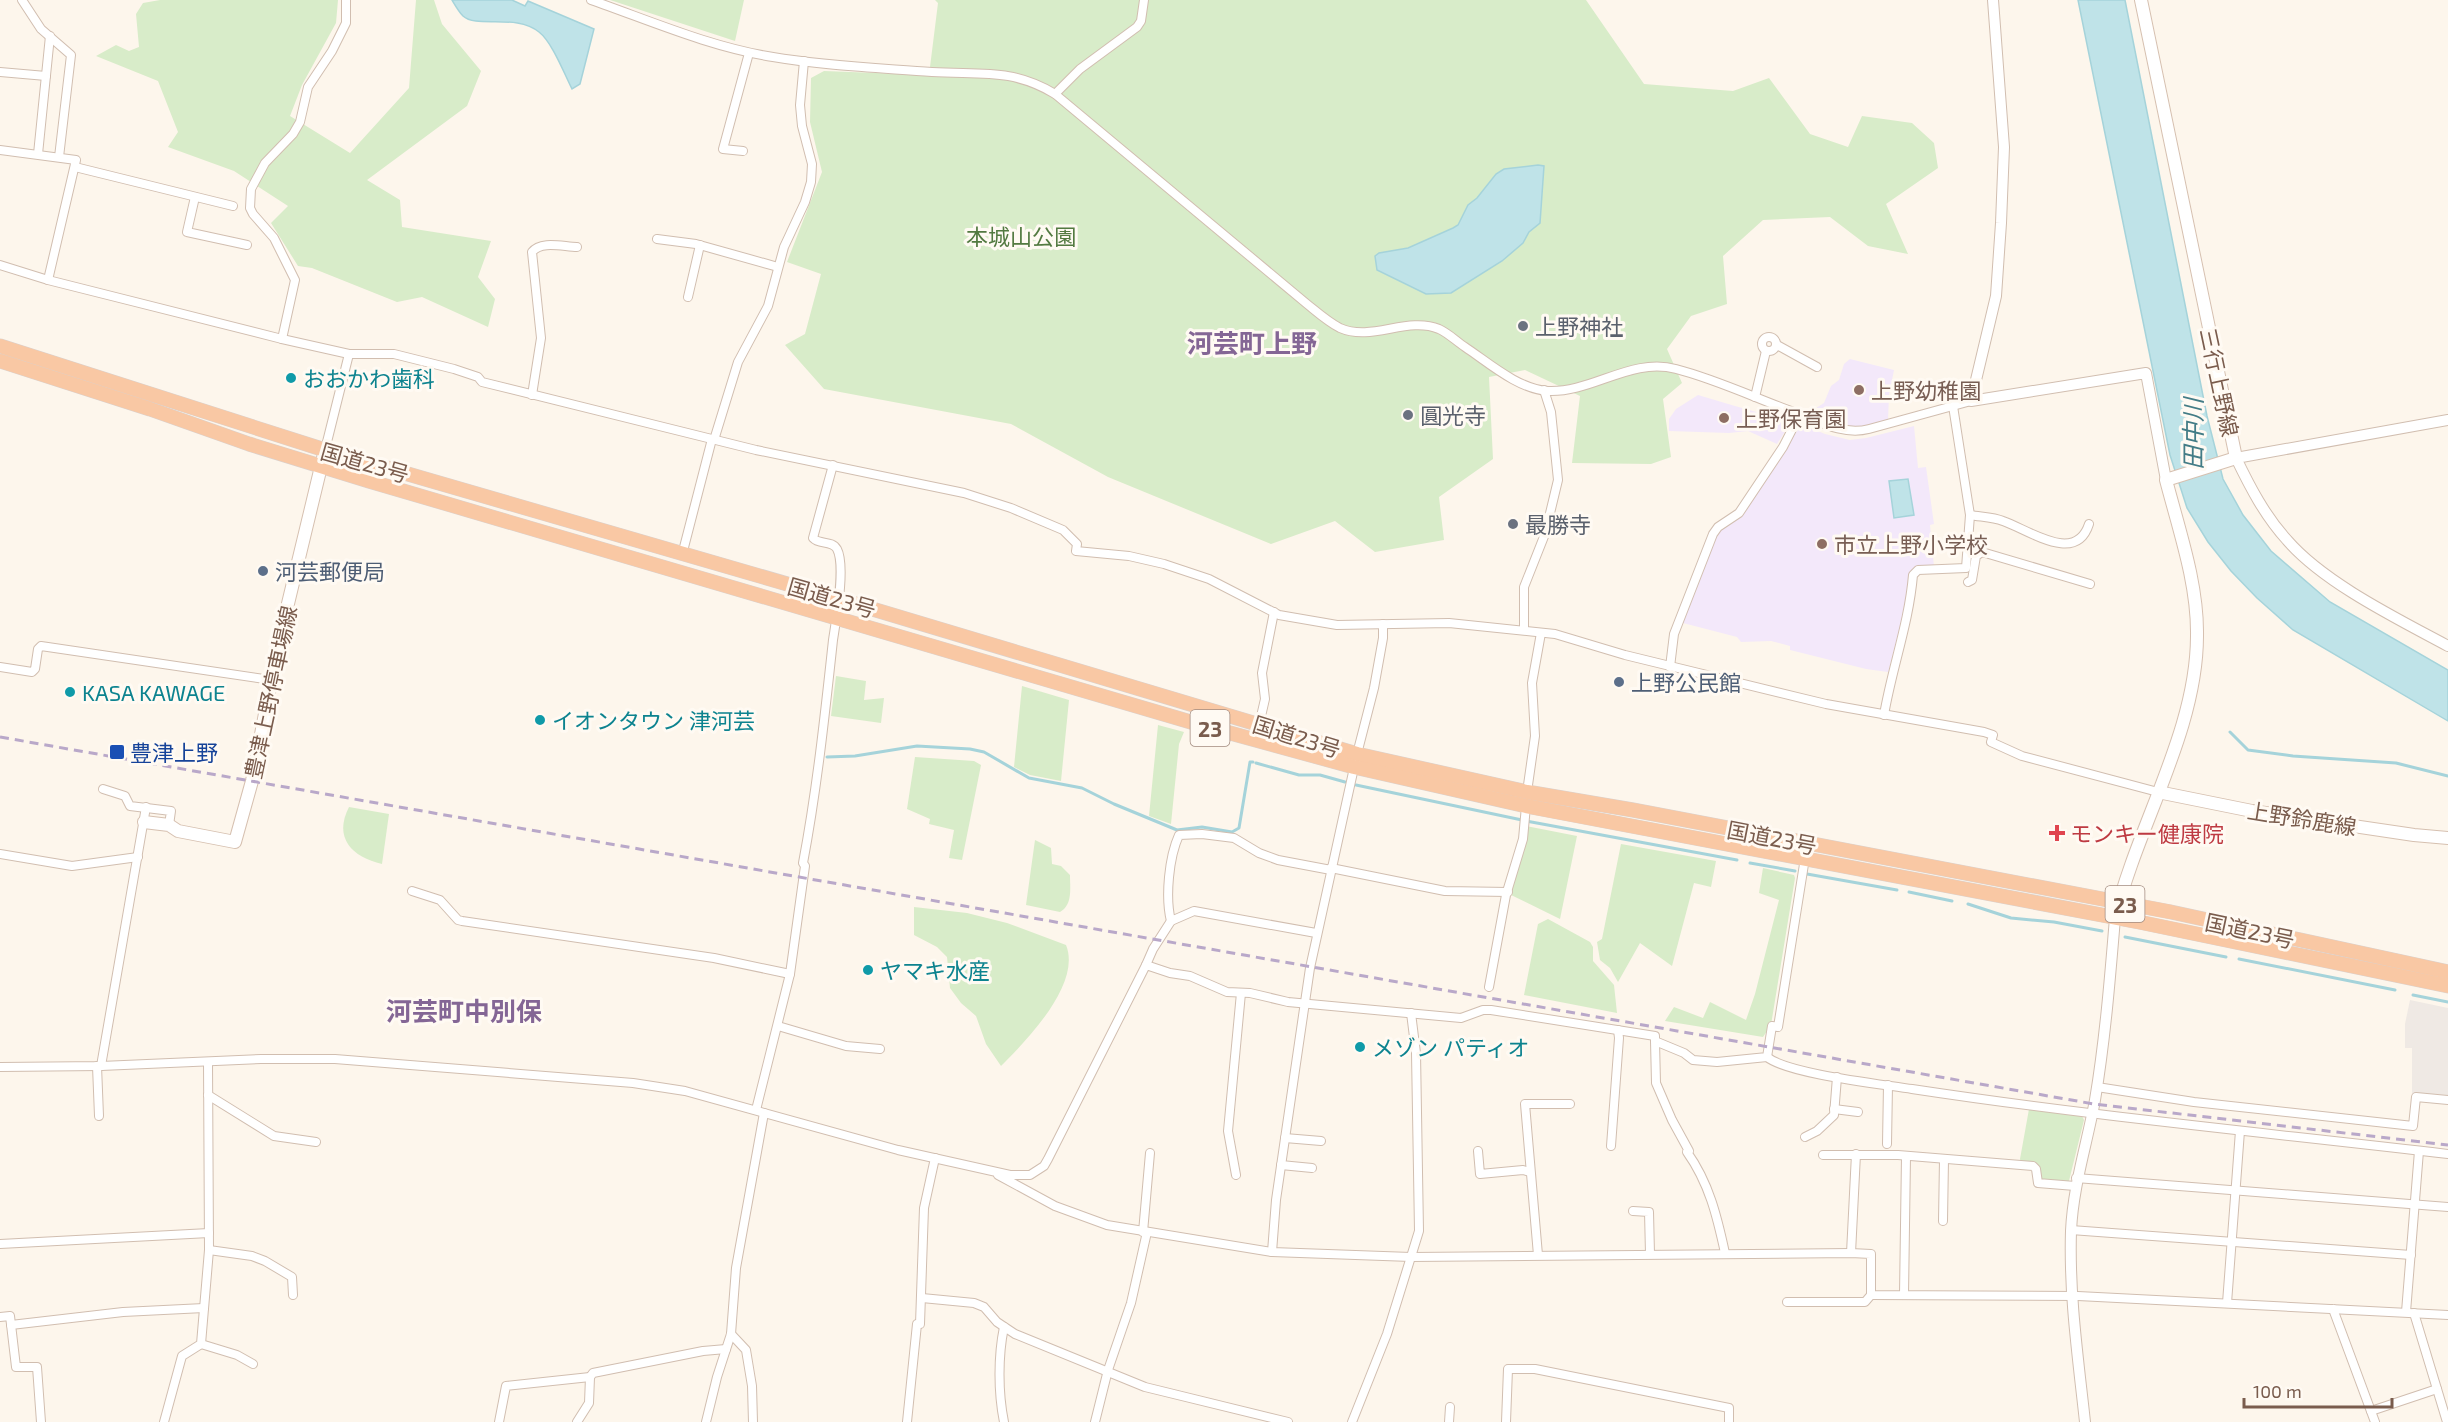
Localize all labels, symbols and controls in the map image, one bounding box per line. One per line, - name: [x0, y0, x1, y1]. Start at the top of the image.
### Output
- park label: 本城山公園: [966, 223, 1076, 249]
- place label: 上野神社: [1535, 313, 1623, 339]
- marker: 上野神社: [1516, 319, 1530, 333]
- street label: 三行上野線: [2196, 325, 2244, 439]
- district label: 河芸町上野: [1187, 327, 1317, 358]
- place label: おおかわ歯科: [303, 365, 435, 391]
- marker: おおかわ歯科: [284, 371, 298, 385]
- place label: 上野幼稚園: [1871, 377, 1981, 403]
- marker: 上野幼稚園: [1852, 383, 1866, 397]
- water label: 田中川: [2178, 395, 2207, 470]
- place label: 圓光寺: [1420, 402, 1486, 428]
- place label: 上野保育園: [1736, 405, 1846, 431]
- marker: 圓光寺: [1401, 408, 1415, 422]
- marker: 上野保育園: [1717, 411, 1731, 425]
- street label: 国道23号: [318, 437, 412, 487]
- place label: 最勝寺: [1525, 511, 1591, 537]
- marker: 最勝寺: [1506, 517, 1520, 531]
- place label: 市立上野小学校: [1834, 531, 1988, 557]
- marker: 市立上野小学校: [1815, 537, 1829, 551]
- place label: 河芸郵便局: [275, 558, 385, 584]
- marker: 河芸郵便局: [256, 564, 270, 578]
- street label: 国道23号: [785, 572, 879, 622]
- street label: 豊津上野停車場線: [239, 603, 301, 781]
- place label: 上野公民館: [1631, 669, 1741, 695]
- marker: 上野公民館: [1612, 675, 1626, 689]
- place label: KASA KAWAGE: [82, 679, 225, 705]
- marker: KASA KAWAGE: [63, 685, 77, 699]
- place label: イオンタウン 津河芸: [552, 707, 755, 733]
- road number: 23: [1190, 710, 1230, 746]
- street label: 国道23号: [1250, 710, 1344, 762]
- marker: イオンタウン 津河芸: [533, 713, 547, 727]
- place label: 豊津上野: [130, 739, 218, 765]
- marker: 豊津上野: [108, 743, 126, 761]
- street label: 上野鈴鹿線: [2246, 797, 2358, 839]
- street label: 国道23号: [1725, 816, 1819, 858]
- place label: モンキー健康院: [2070, 820, 2224, 846]
- marker: モンキー健康院: [2048, 824, 2066, 842]
- road number: 23: [2106, 886, 2144, 922]
- street label: 国道23号: [2203, 908, 2297, 952]
- place label: ヤマキ水産: [880, 957, 990, 983]
- marker: ヤマキ水産: [861, 963, 875, 977]
- district label: 河芸町中別保: [386, 995, 542, 1026]
- place label: メゾン パティオ: [1372, 1034, 1530, 1060]
- marker: メゾン パティオ: [1353, 1040, 1367, 1054]
- scale bar: [2244, 1371, 2392, 1409]
- text: 100 m: [2253, 1380, 2302, 1402]

